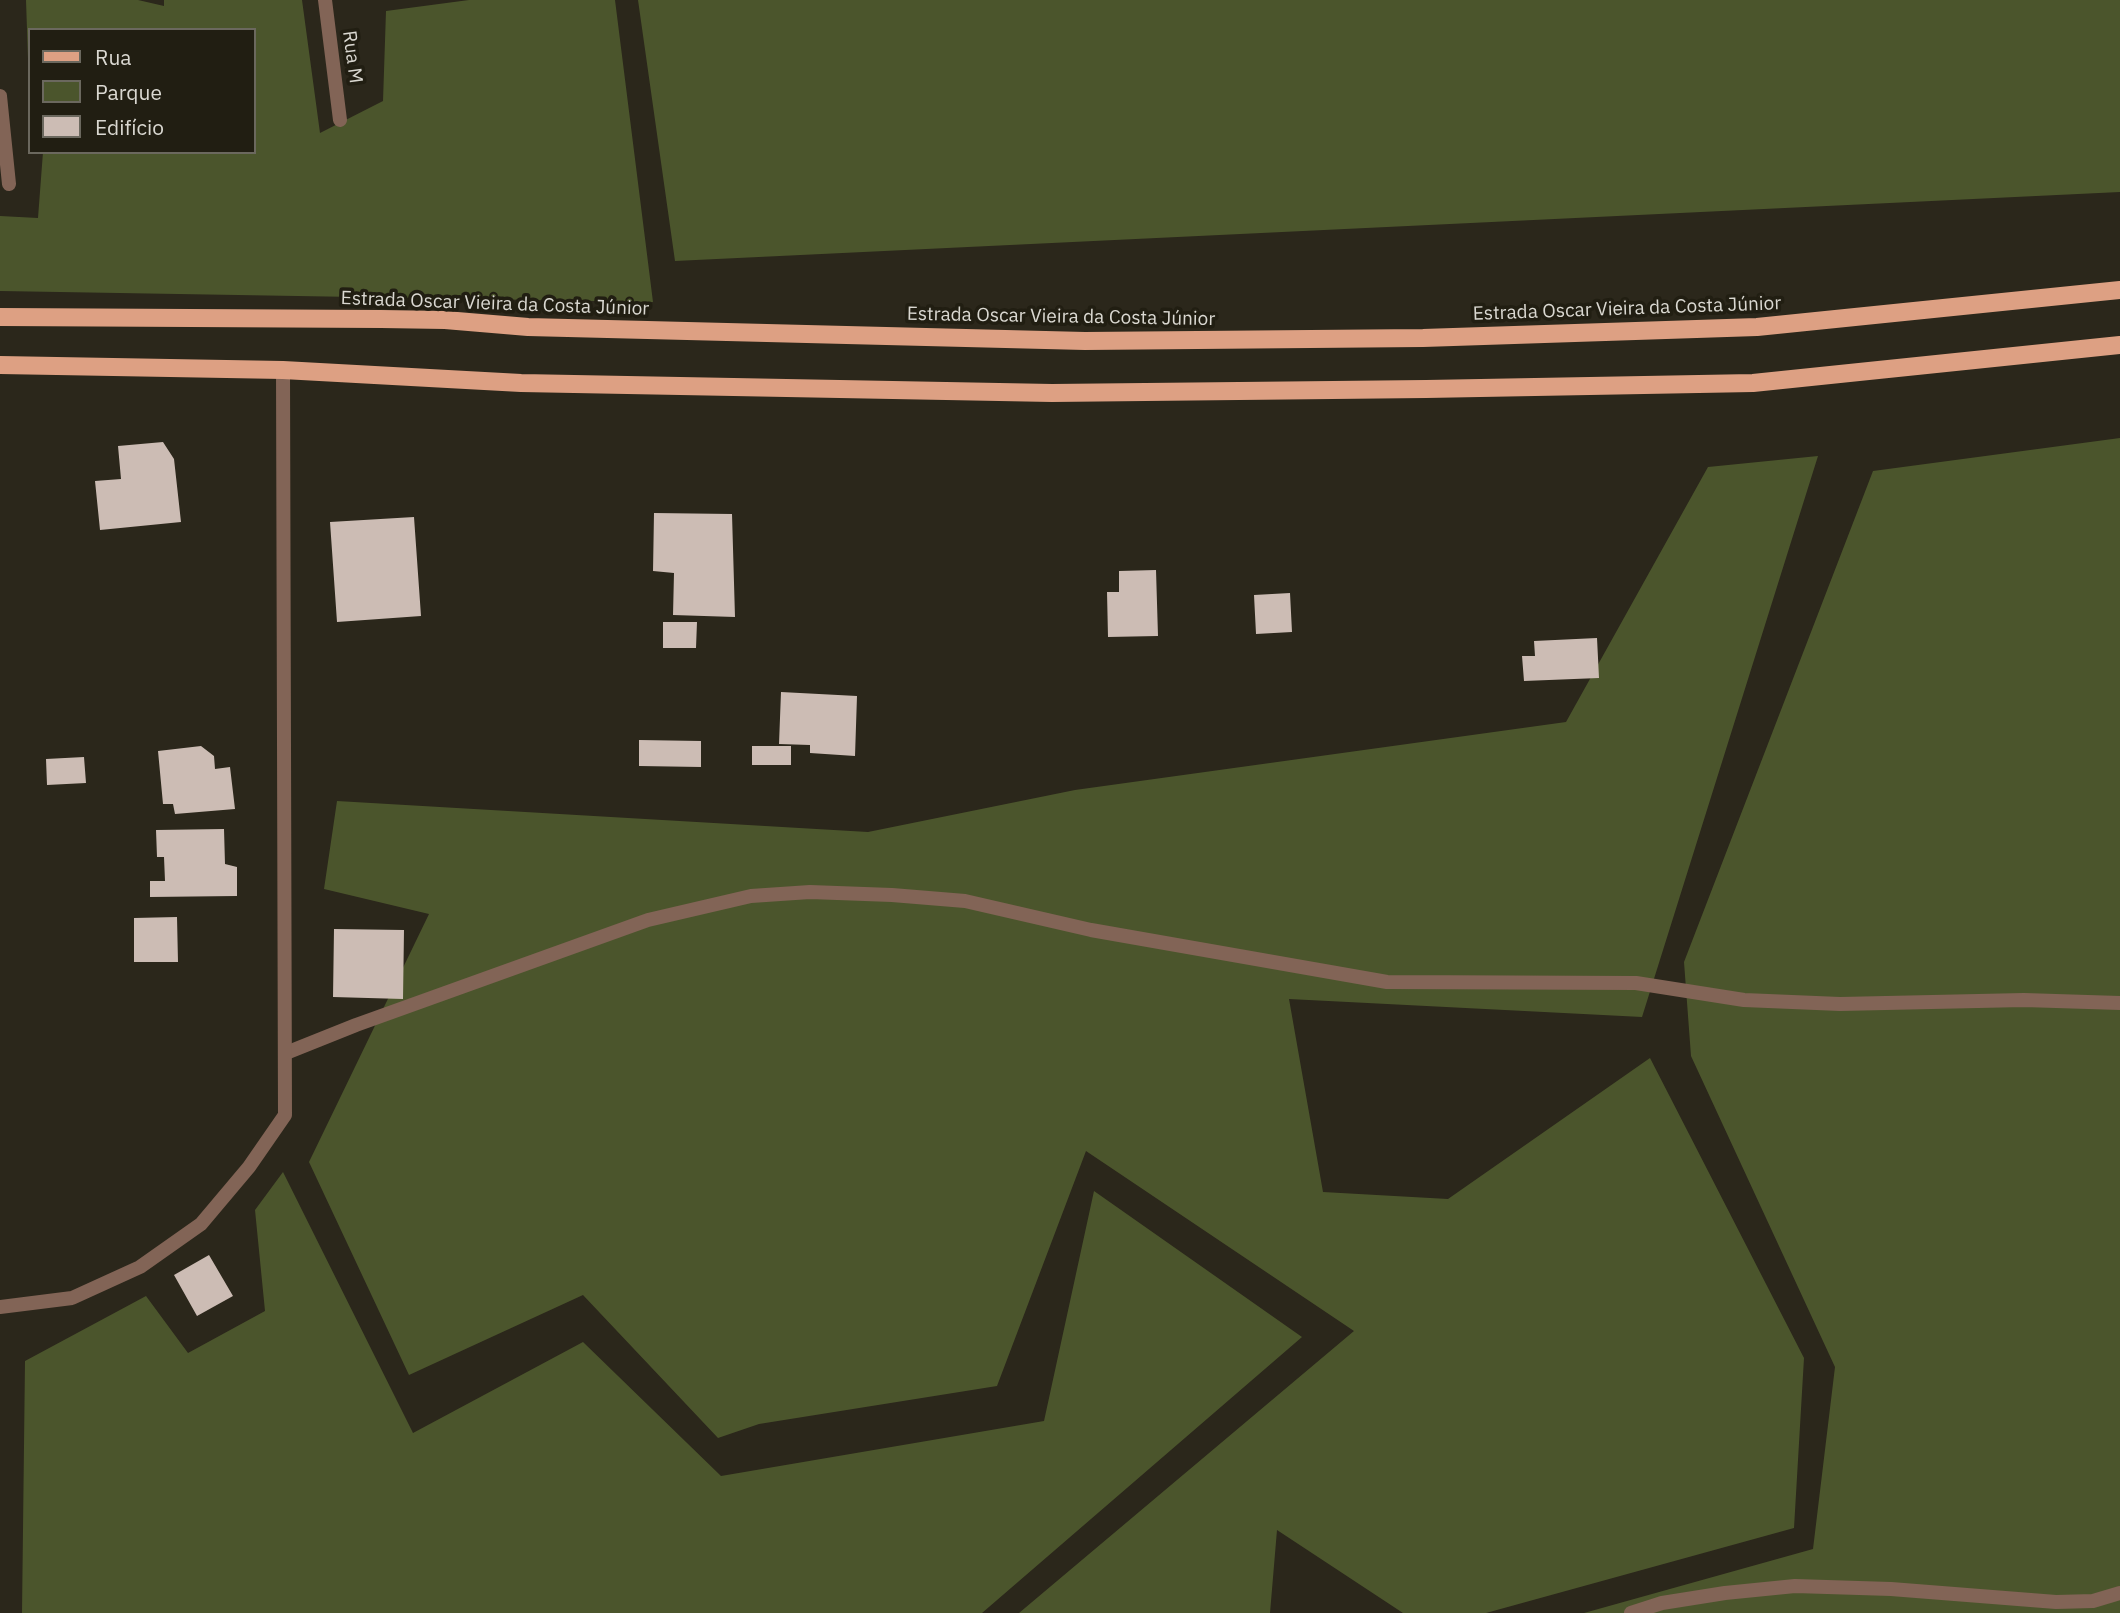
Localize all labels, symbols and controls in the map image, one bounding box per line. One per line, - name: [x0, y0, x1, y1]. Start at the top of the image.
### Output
- legend: [28, 28, 256, 154]
- street label: Rua M: [337, 29, 367, 85]
- text: Rua: [95, 43, 132, 71]
- text: Parque: [95, 78, 162, 106]
- text: Edifício: [95, 113, 164, 141]
- street label: Estrada Oscar Vieira da Costa Júnior: [340, 287, 650, 321]
- street label: Estrada Oscar Vieira da Costa Júnior: [1472, 292, 1782, 326]
- street label: Estrada Oscar Vieira da Costa Júnior: [907, 303, 1215, 331]

